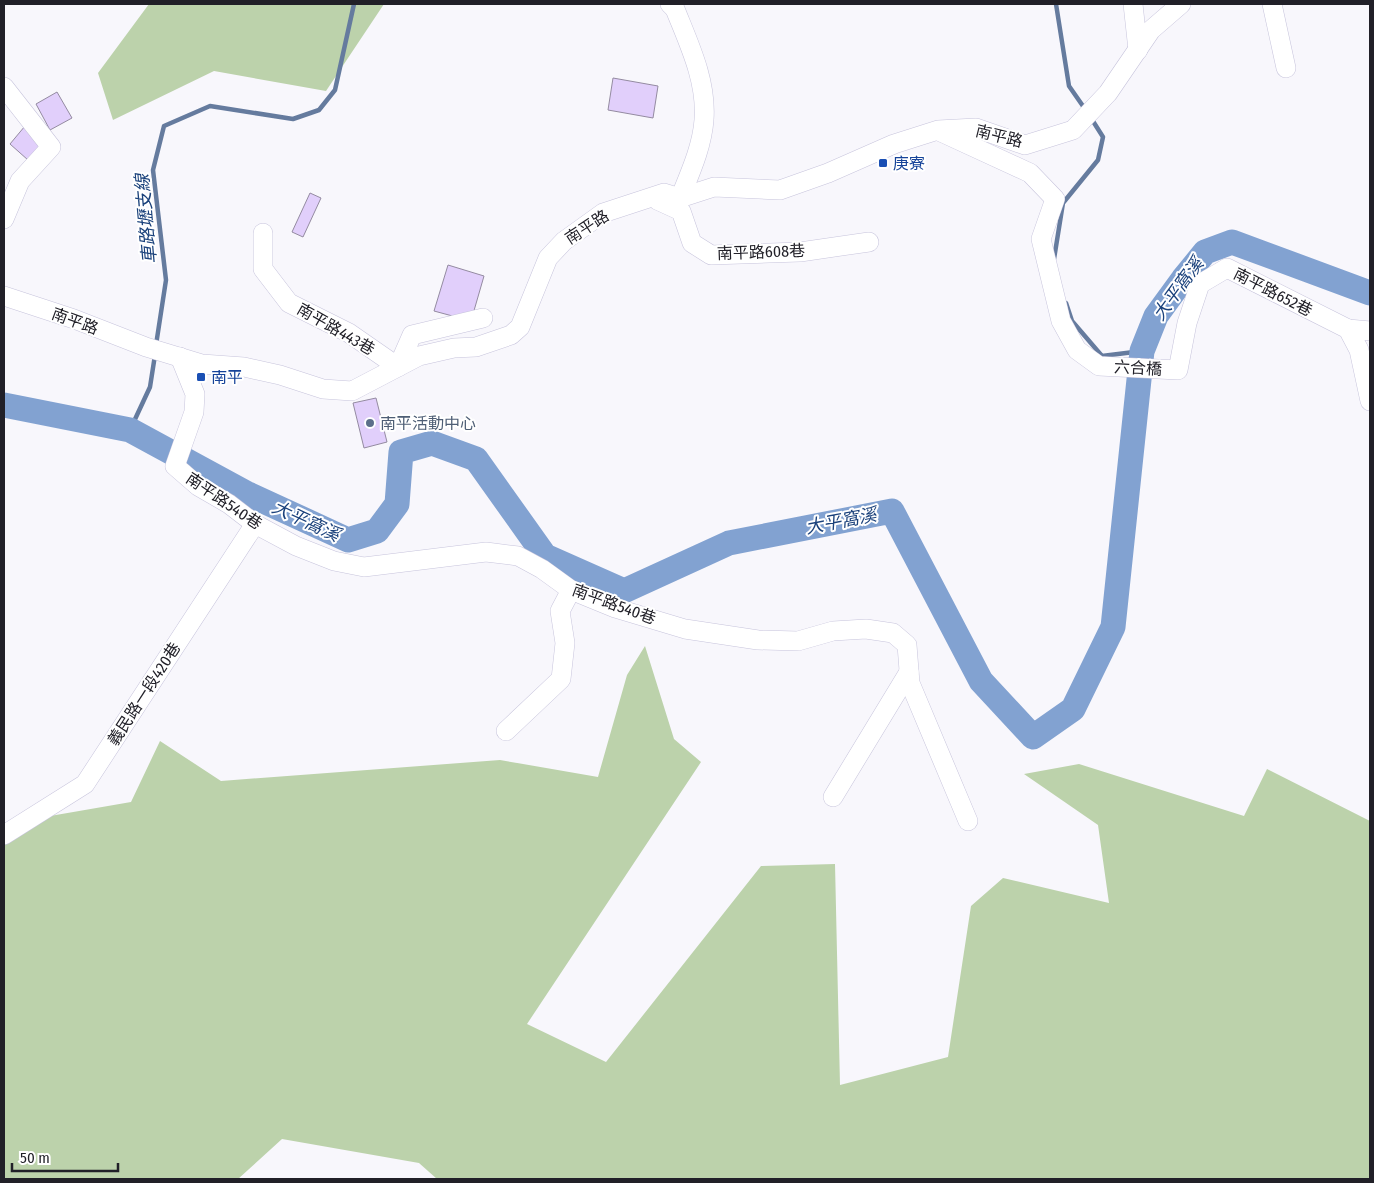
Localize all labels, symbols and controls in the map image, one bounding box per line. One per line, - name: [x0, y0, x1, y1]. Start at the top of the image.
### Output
- street label: 南平路: [973, 121, 1025, 151]
- place label: 庚寮: [893, 154, 925, 173]
- marker: 庚寮: [877, 157, 889, 169]
- water label: 車路壢支線: [131, 171, 161, 265]
- street label: 南平路: [562, 206, 612, 248]
- street label: 南平路608巷: [717, 241, 805, 263]
- water label: 大平窩溪: [1148, 251, 1210, 325]
- street label: 南平路652巷: [1230, 264, 1316, 320]
- street label: 南平路443巷: [294, 299, 378, 359]
- street label: 南平路: [49, 304, 101, 338]
- street label: 六合橋: [1114, 357, 1162, 379]
- place label: 南平: [211, 368, 243, 387]
- marker: 南平: [195, 371, 207, 383]
- place label: 南平活動中心: [380, 414, 476, 433]
- marker: 南平活動中心: [364, 417, 376, 429]
- street label: 南平路540巷: [182, 469, 266, 533]
- water label: 大平窩溪: [269, 496, 346, 547]
- water label: 大平窩溪: [804, 503, 881, 539]
- street label: 南平路540巷: [570, 580, 658, 628]
- street label: 義民路一段420巷: [104, 639, 184, 749]
- scale bar: [12, 1140, 119, 1172]
- text: 50 m: [20, 1149, 50, 1167]

